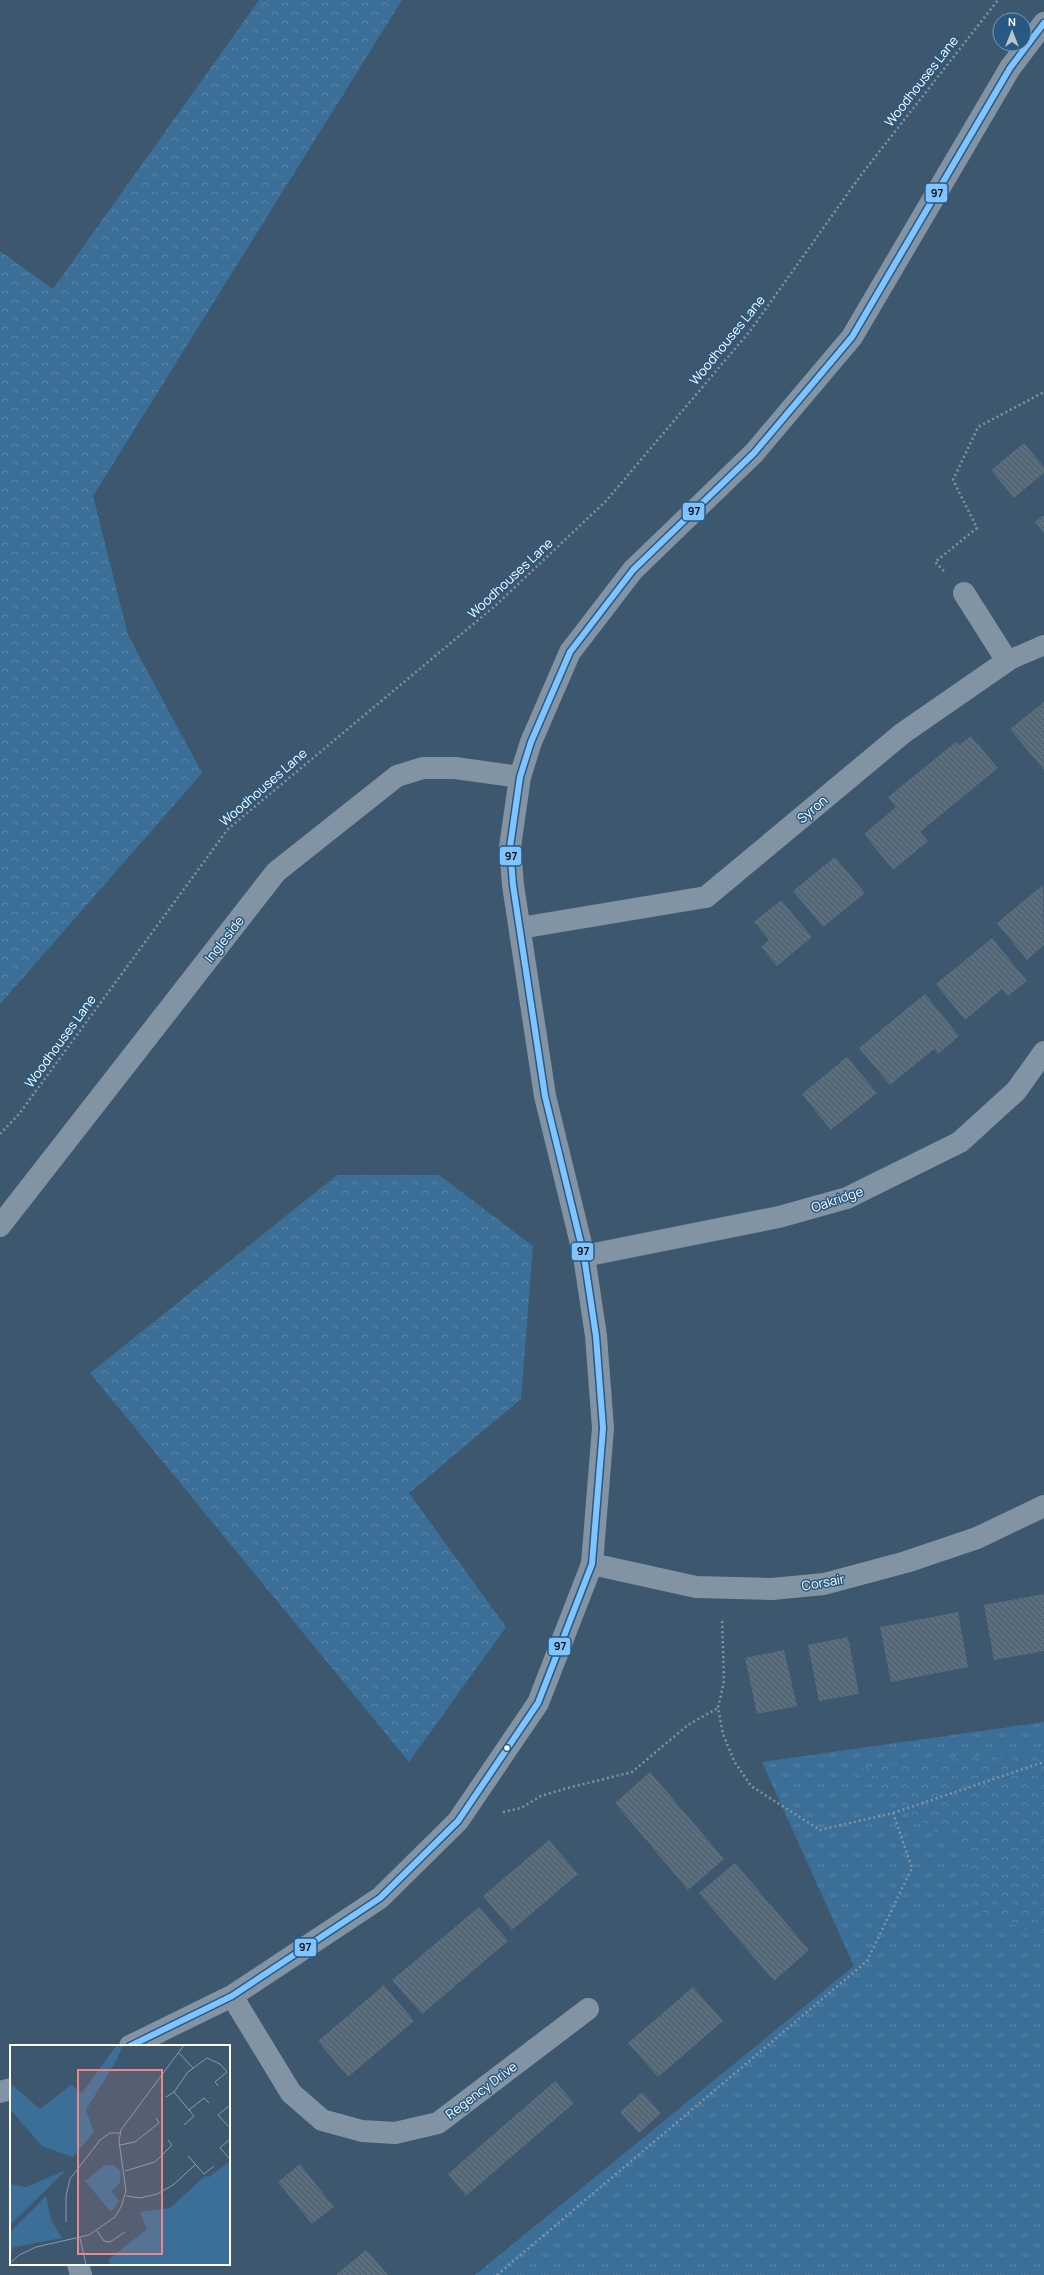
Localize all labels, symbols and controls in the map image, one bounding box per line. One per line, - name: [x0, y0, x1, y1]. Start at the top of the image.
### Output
- north arrow: [992, 12, 1032, 52]
- text: N: [1008, 14, 1016, 29]
- street label: Woodhouses Lane: [880, 32, 962, 130]
- line badge: 97: [925, 183, 948, 203]
- text: 97: [931, 185, 943, 200]
- street label: Woodhouses Lane: [685, 291, 769, 389]
- line badge: 97: [682, 502, 705, 521]
- text: 97: [688, 503, 700, 518]
- street label: Woodhouses Lane: [463, 533, 557, 622]
- street label: Woodhouses Lane: [215, 744, 311, 830]
- street label: Syron: [793, 791, 831, 827]
- line badge: 97: [499, 846, 522, 866]
- text: 97: [505, 848, 517, 863]
- street label: Ingleside: [200, 912, 248, 966]
- street label: Woodhouses Lane: [20, 991, 100, 1091]
- street label: Oakridge: [809, 1182, 866, 1216]
- line badge: 97: [571, 1242, 594, 1261]
- text: 97: [577, 1243, 589, 1258]
- street label: Corsair: [800, 1569, 846, 1595]
- line badge: 97: [548, 1637, 571, 1656]
- text: 97: [554, 1638, 566, 1653]
- unlabelled marker: [502, 1743, 512, 1753]
- line badge: 97: [294, 1938, 317, 1957]
- text: 97: [299, 1939, 311, 1954]
- inset map: [10, 2045, 230, 2265]
- street label: Regency Drive: [441, 2057, 521, 2123]

